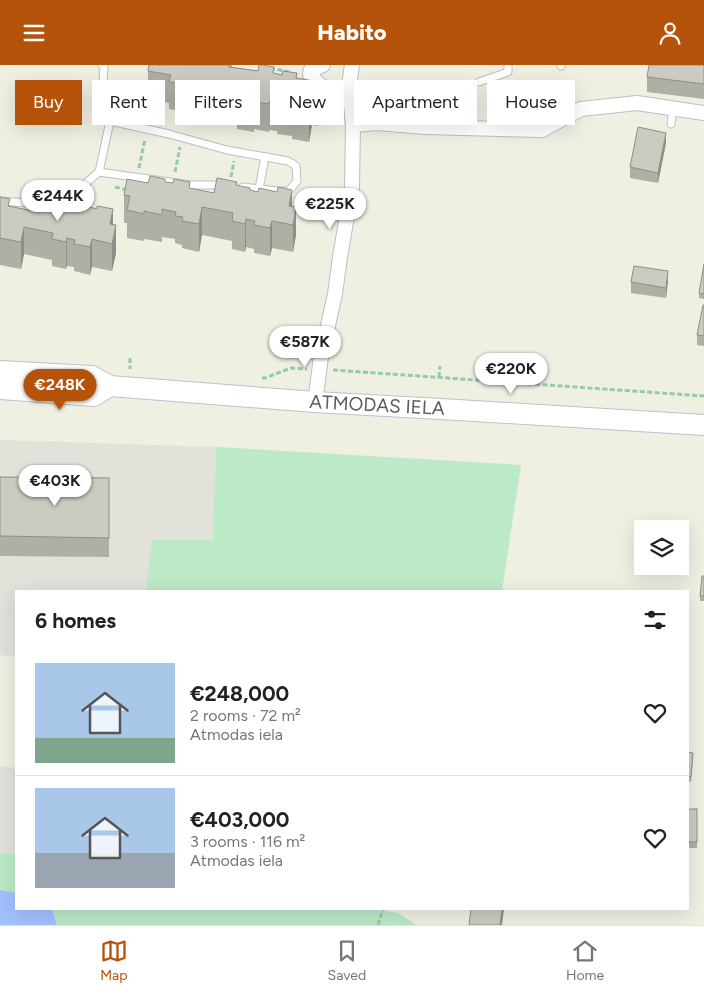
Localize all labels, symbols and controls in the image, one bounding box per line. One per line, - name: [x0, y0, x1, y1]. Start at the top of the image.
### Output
- icon: menu: [20, 19, 48, 47]
- text: Habito: [317, 19, 387, 46]
- icon: person: [656, 19, 684, 47]
- chip: Buy: [15, 80, 82, 125]
- chip: Rent: [92, 80, 165, 125]
- chip: Filters: [175, 80, 260, 125]
- chip: New: [270, 80, 344, 125]
- chip: Apartment: [354, 80, 477, 125]
- chip: House: [487, 80, 575, 125]
- pin: €244K: [23, 179, 93, 222]
- text: €244K: [32, 186, 84, 205]
- pin: €225K: [295, 187, 365, 230]
- text: €225K: [305, 194, 355, 213]
- pin: €587K: [270, 325, 340, 368]
- text: €587K: [280, 332, 330, 351]
- pin: €220K: [476, 353, 546, 395]
- text: €220K: [486, 359, 536, 378]
- pin: €248K: [25, 369, 95, 411]
- text: €248K: [35, 375, 85, 394]
- street label: ATMODAS IELA: [309, 390, 445, 420]
- pin: €403K: [20, 465, 90, 507]
- text: €403K: [29, 471, 81, 490]
- map controls: [634, 520, 689, 575]
- button: layers: [634, 520, 689, 575]
- icon: filters: [641, 606, 669, 634]
- text: 6 homes: [35, 608, 116, 633]
- text: €248,000: [190, 681, 289, 706]
- icon: home: [75, 683, 135, 743]
- icon: heart: [641, 699, 669, 727]
- text: 2 rooms · 72 m²: [190, 706, 301, 725]
- text: Atmodas iela: [190, 725, 283, 744]
- text: €403,000: [190, 807, 289, 832]
- icon: home: [75, 808, 135, 868]
- icon: heart: [641, 824, 669, 852]
- text: 3 rooms · 116 m²: [190, 832, 305, 851]
- text: Atmodas iela: [190, 851, 283, 870]
- tab: Map: [100, 937, 128, 984]
- tab: Saved: [328, 937, 366, 984]
- tab: Home: [566, 937, 604, 984]

